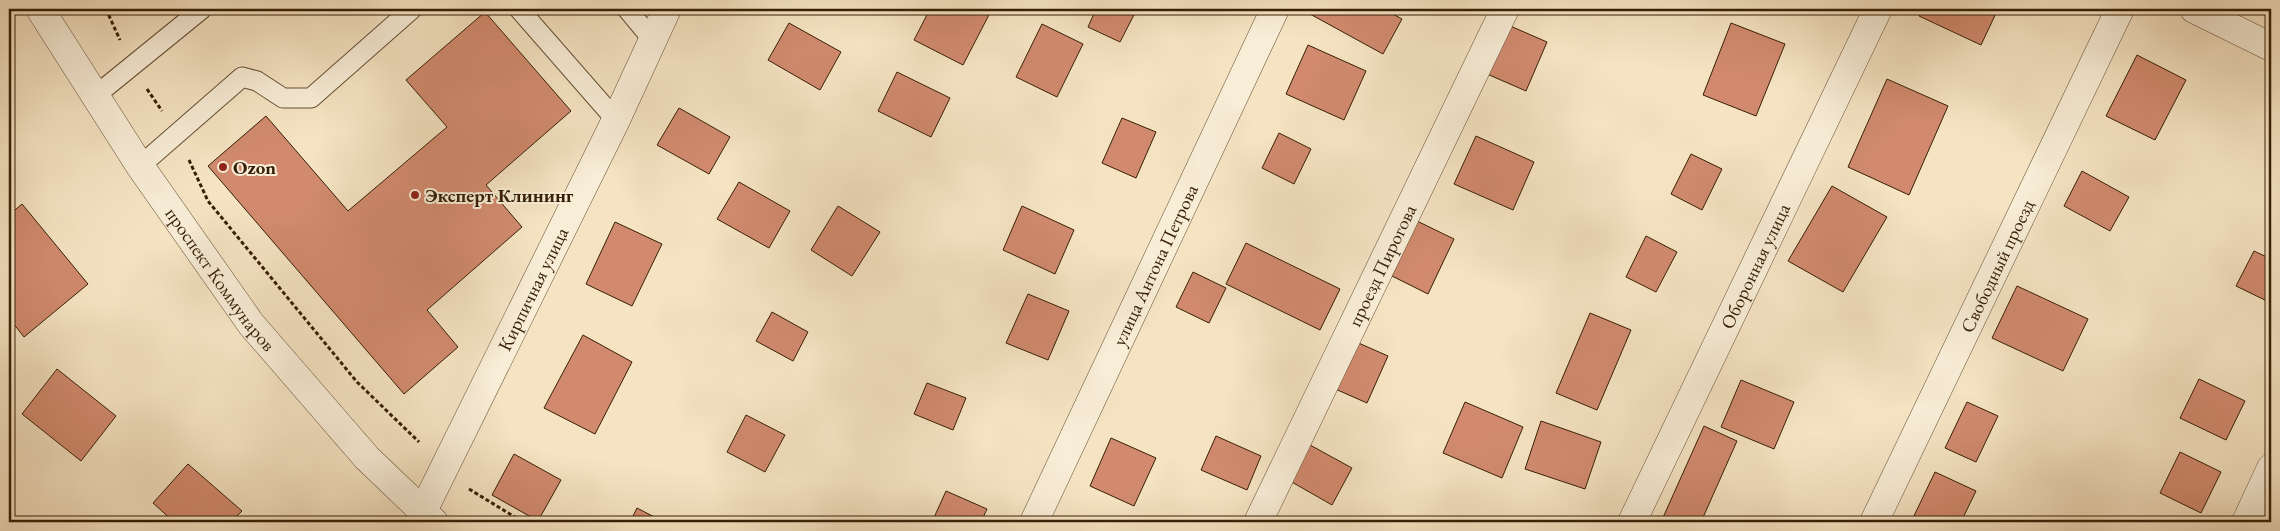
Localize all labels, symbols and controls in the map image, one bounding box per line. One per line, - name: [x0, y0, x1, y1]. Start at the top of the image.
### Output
- place label: Ozon: [233, 155, 276, 180]
- marker: Ozon: [217, 161, 229, 173]
- street label: улица Антона Петрова: [1106, 180, 1204, 350]
- place label: Эксперт Клининг: [425, 183, 574, 208]
- marker: Эксперт Клининг: [409, 189, 421, 201]
- street label: Свободный проезд: [1954, 195, 2040, 337]
- street label: Оборонная улица: [1714, 199, 1796, 333]
- street label: проезд Пирогова: [1342, 200, 1422, 330]
- street label: проспект Коммунаров: [160, 202, 281, 356]
- street label: Кирпичная улица: [492, 222, 574, 355]

